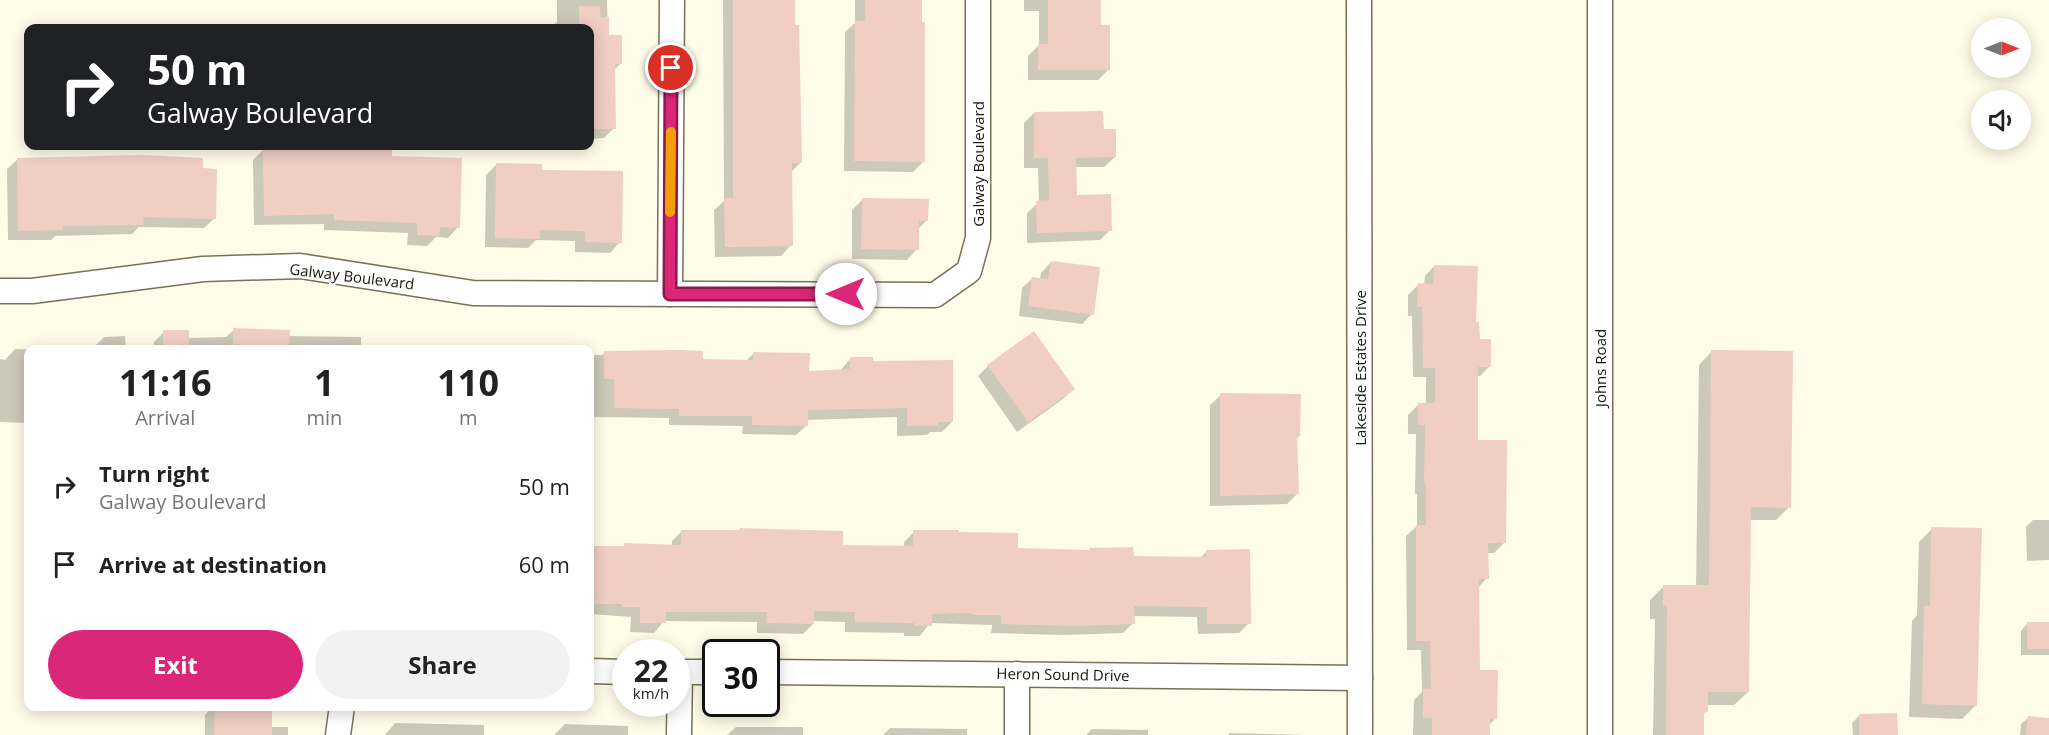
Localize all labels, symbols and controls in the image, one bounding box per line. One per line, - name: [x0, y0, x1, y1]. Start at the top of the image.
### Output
- north arrow: [1971, 18, 2031, 78]
- map controls: [1971, 18, 2031, 150]
- text: 50 m: [147, 40, 247, 97]
- pin: [645, 42, 696, 93]
- icon: right: [48, 48, 126, 126]
- icon: arrive: [654, 51, 687, 84]
- button: sound: [1971, 90, 2031, 150]
- text: Galway Boulevard: [147, 94, 373, 131]
- street label: Galway Boulevard: [968, 101, 988, 227]
- street label: Galway Boulevard: [288, 258, 416, 294]
- position arrow: [814, 262, 878, 326]
- street label: Lakeside Estates Drive: [1350, 290, 1370, 446]
- street label: Johns Road: [1590, 329, 1610, 409]
- text: 11:16: [119, 358, 212, 407]
- text: 1: [314, 358, 335, 407]
- text: 110: [437, 358, 499, 407]
- text: Arrival: [135, 404, 195, 431]
- text: min: [306, 404, 342, 431]
- text: m: [459, 404, 477, 431]
- text: Turn right: [99, 458, 210, 488]
- icon: right: [48, 470, 81, 503]
- text: 50 m: [519, 471, 570, 501]
- text: Galway Boulevard: [99, 488, 267, 515]
- icon: arrive: [48, 548, 81, 581]
- text: Arrive at destination: [99, 549, 327, 579]
- text: 60 m: [519, 549, 570, 579]
- button: Exit: [48, 630, 303, 699]
- button: Share: [315, 630, 570, 699]
- speed limit sign: 30: [702, 639, 780, 717]
- text: 22: [634, 650, 668, 691]
- street label: Heron Sound Drive: [996, 663, 1130, 685]
- text: km/h: [633, 683, 669, 703]

